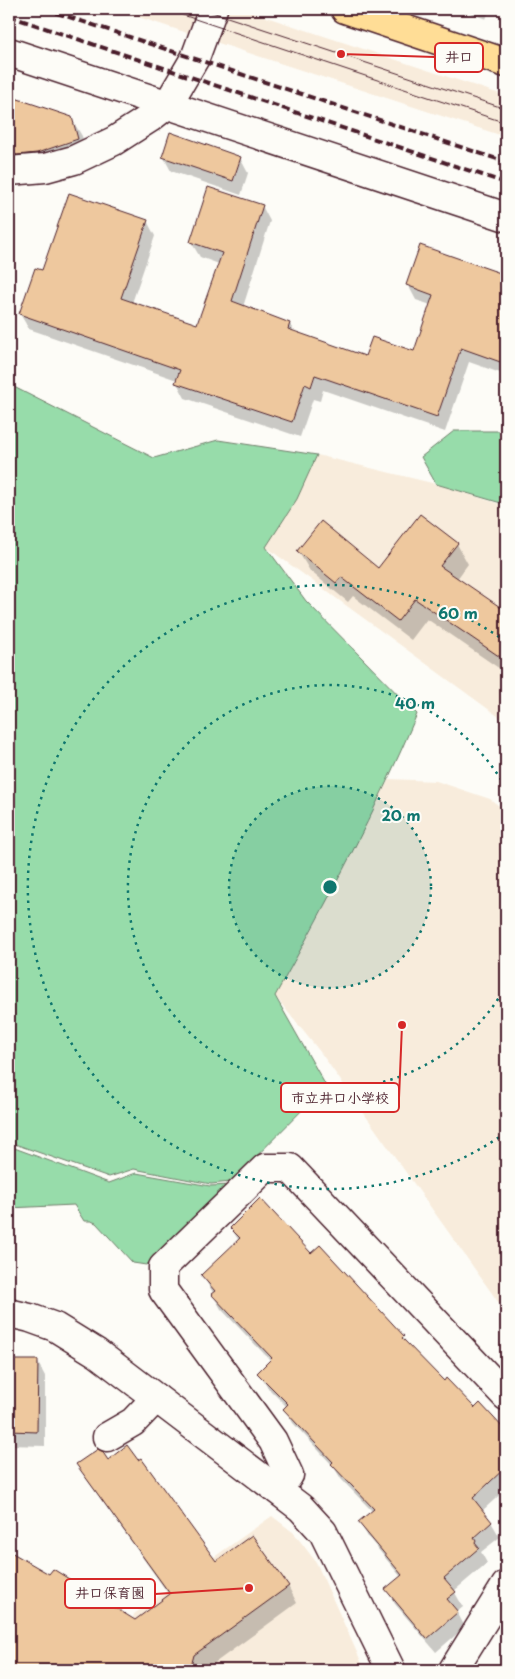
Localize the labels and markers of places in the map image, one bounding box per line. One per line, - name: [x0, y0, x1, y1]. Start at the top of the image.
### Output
- callout: 井口: [435, 43, 483, 72]
- centre of rings: [321, 878, 339, 896]
- callout: 市立井口小学校: [281, 1083, 399, 1112]
- callout: 井口保育園: [65, 1579, 155, 1608]

